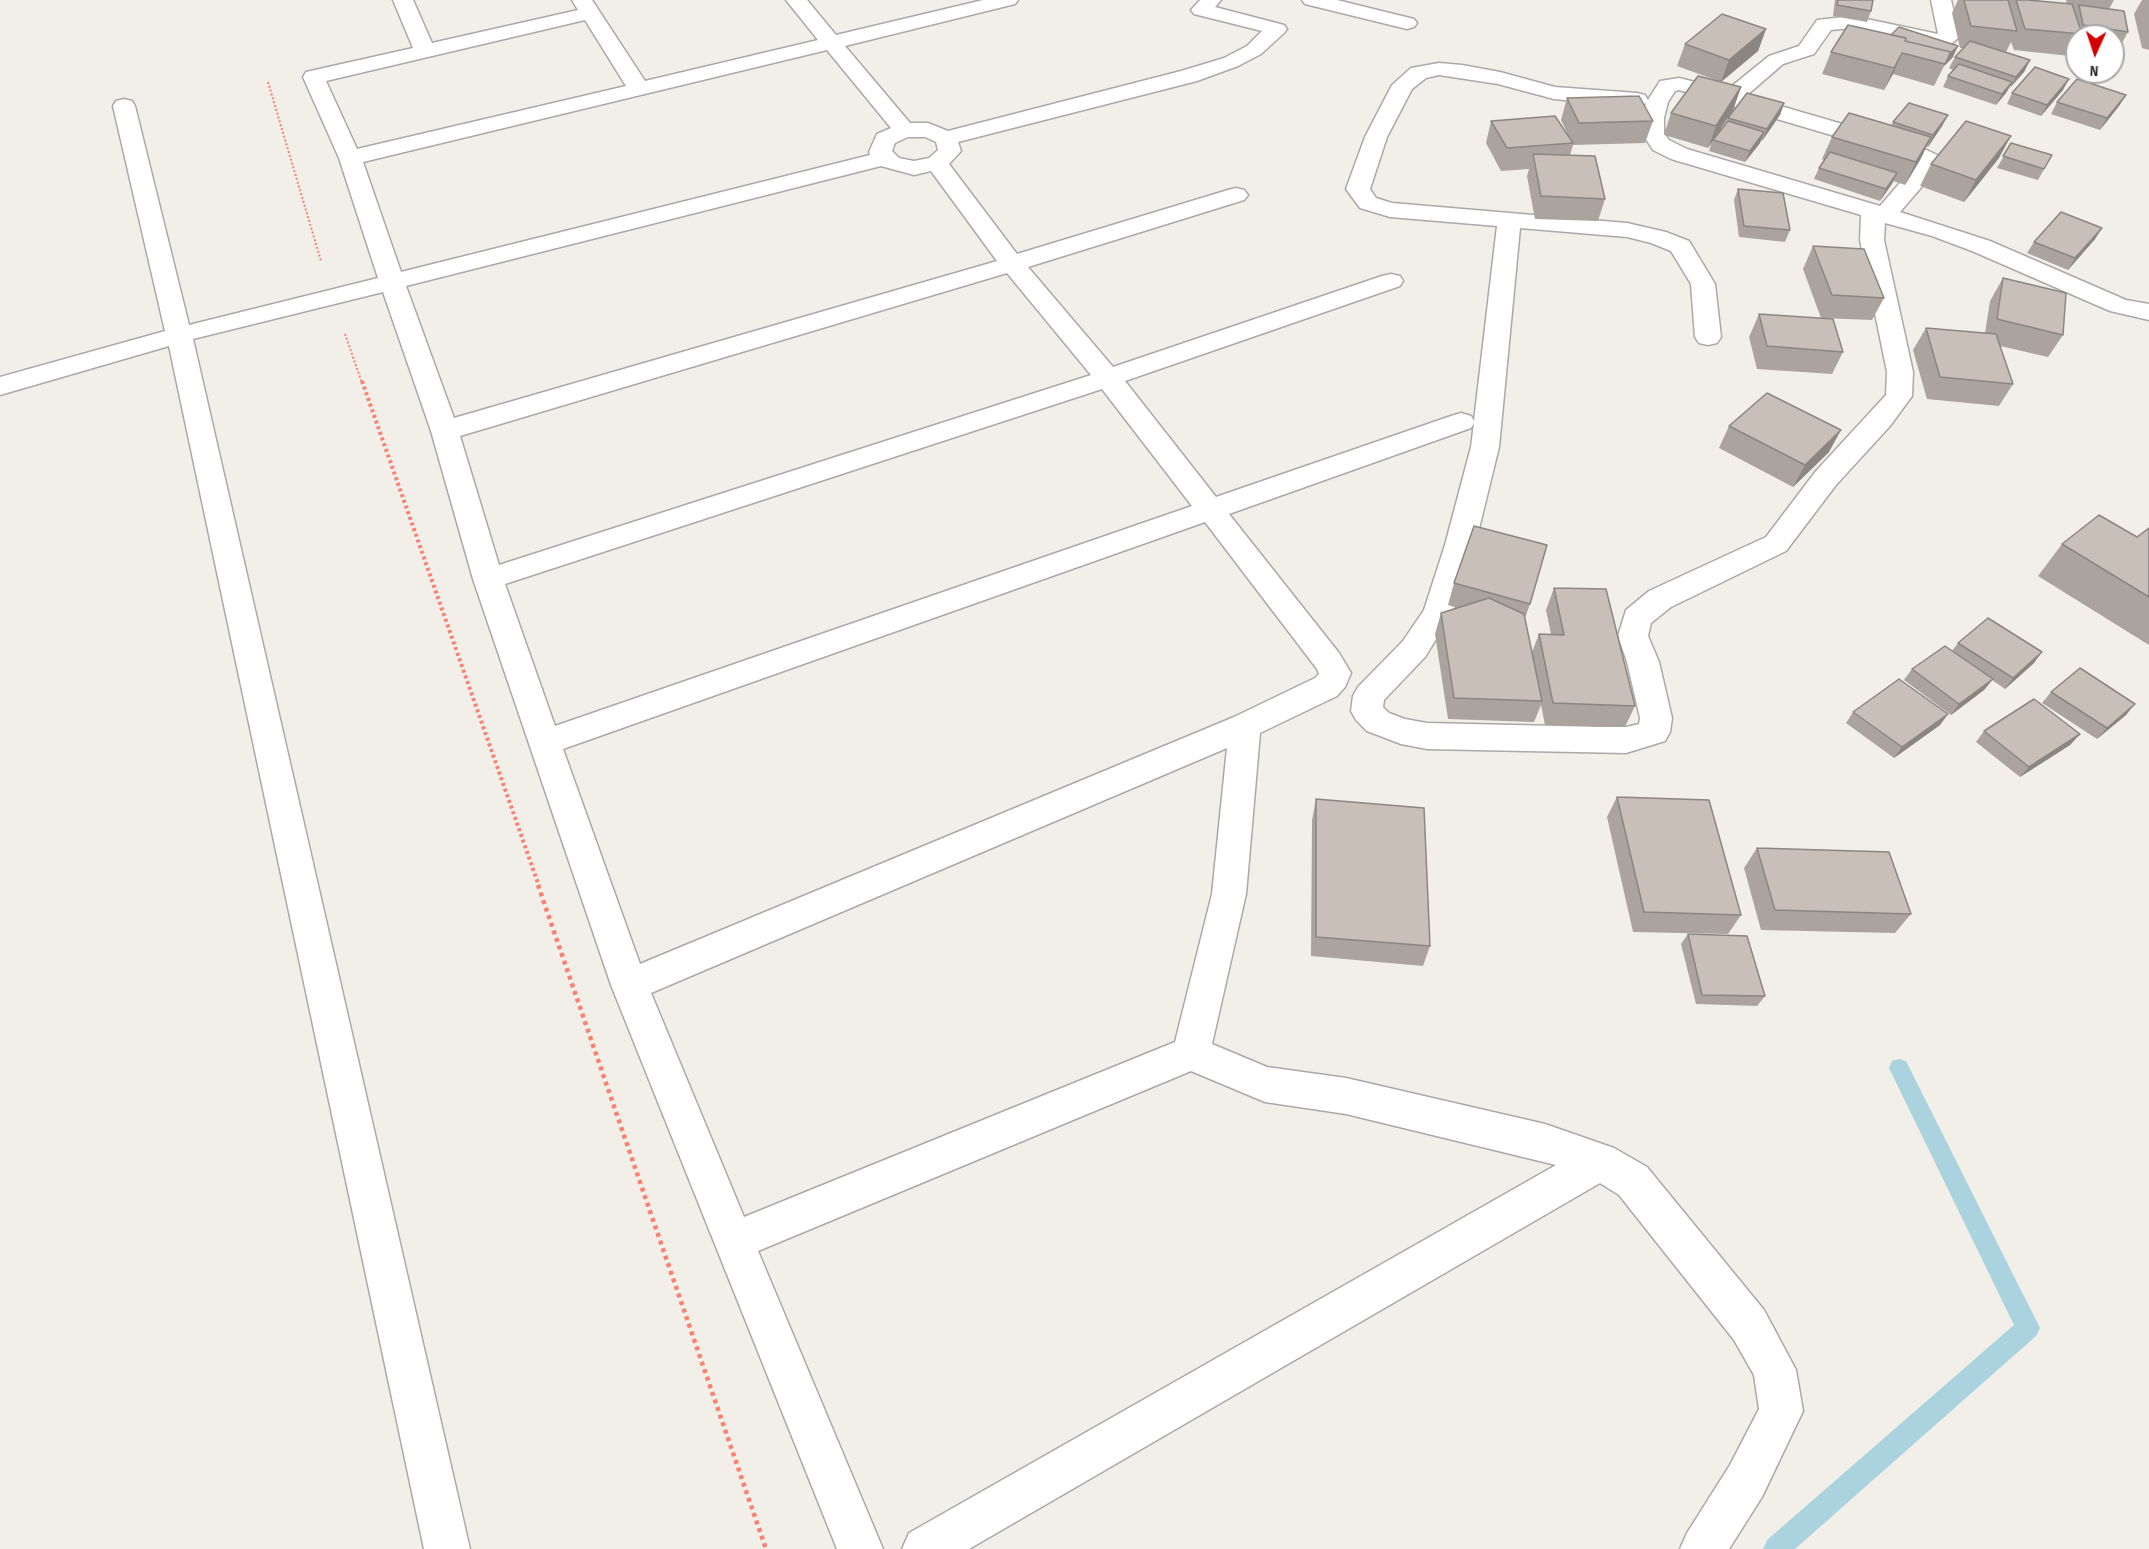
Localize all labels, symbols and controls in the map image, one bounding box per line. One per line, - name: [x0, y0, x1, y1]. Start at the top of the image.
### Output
- north arrow: [2065, 24, 2125, 84]
- text: N: [2089, 61, 2099, 80]

